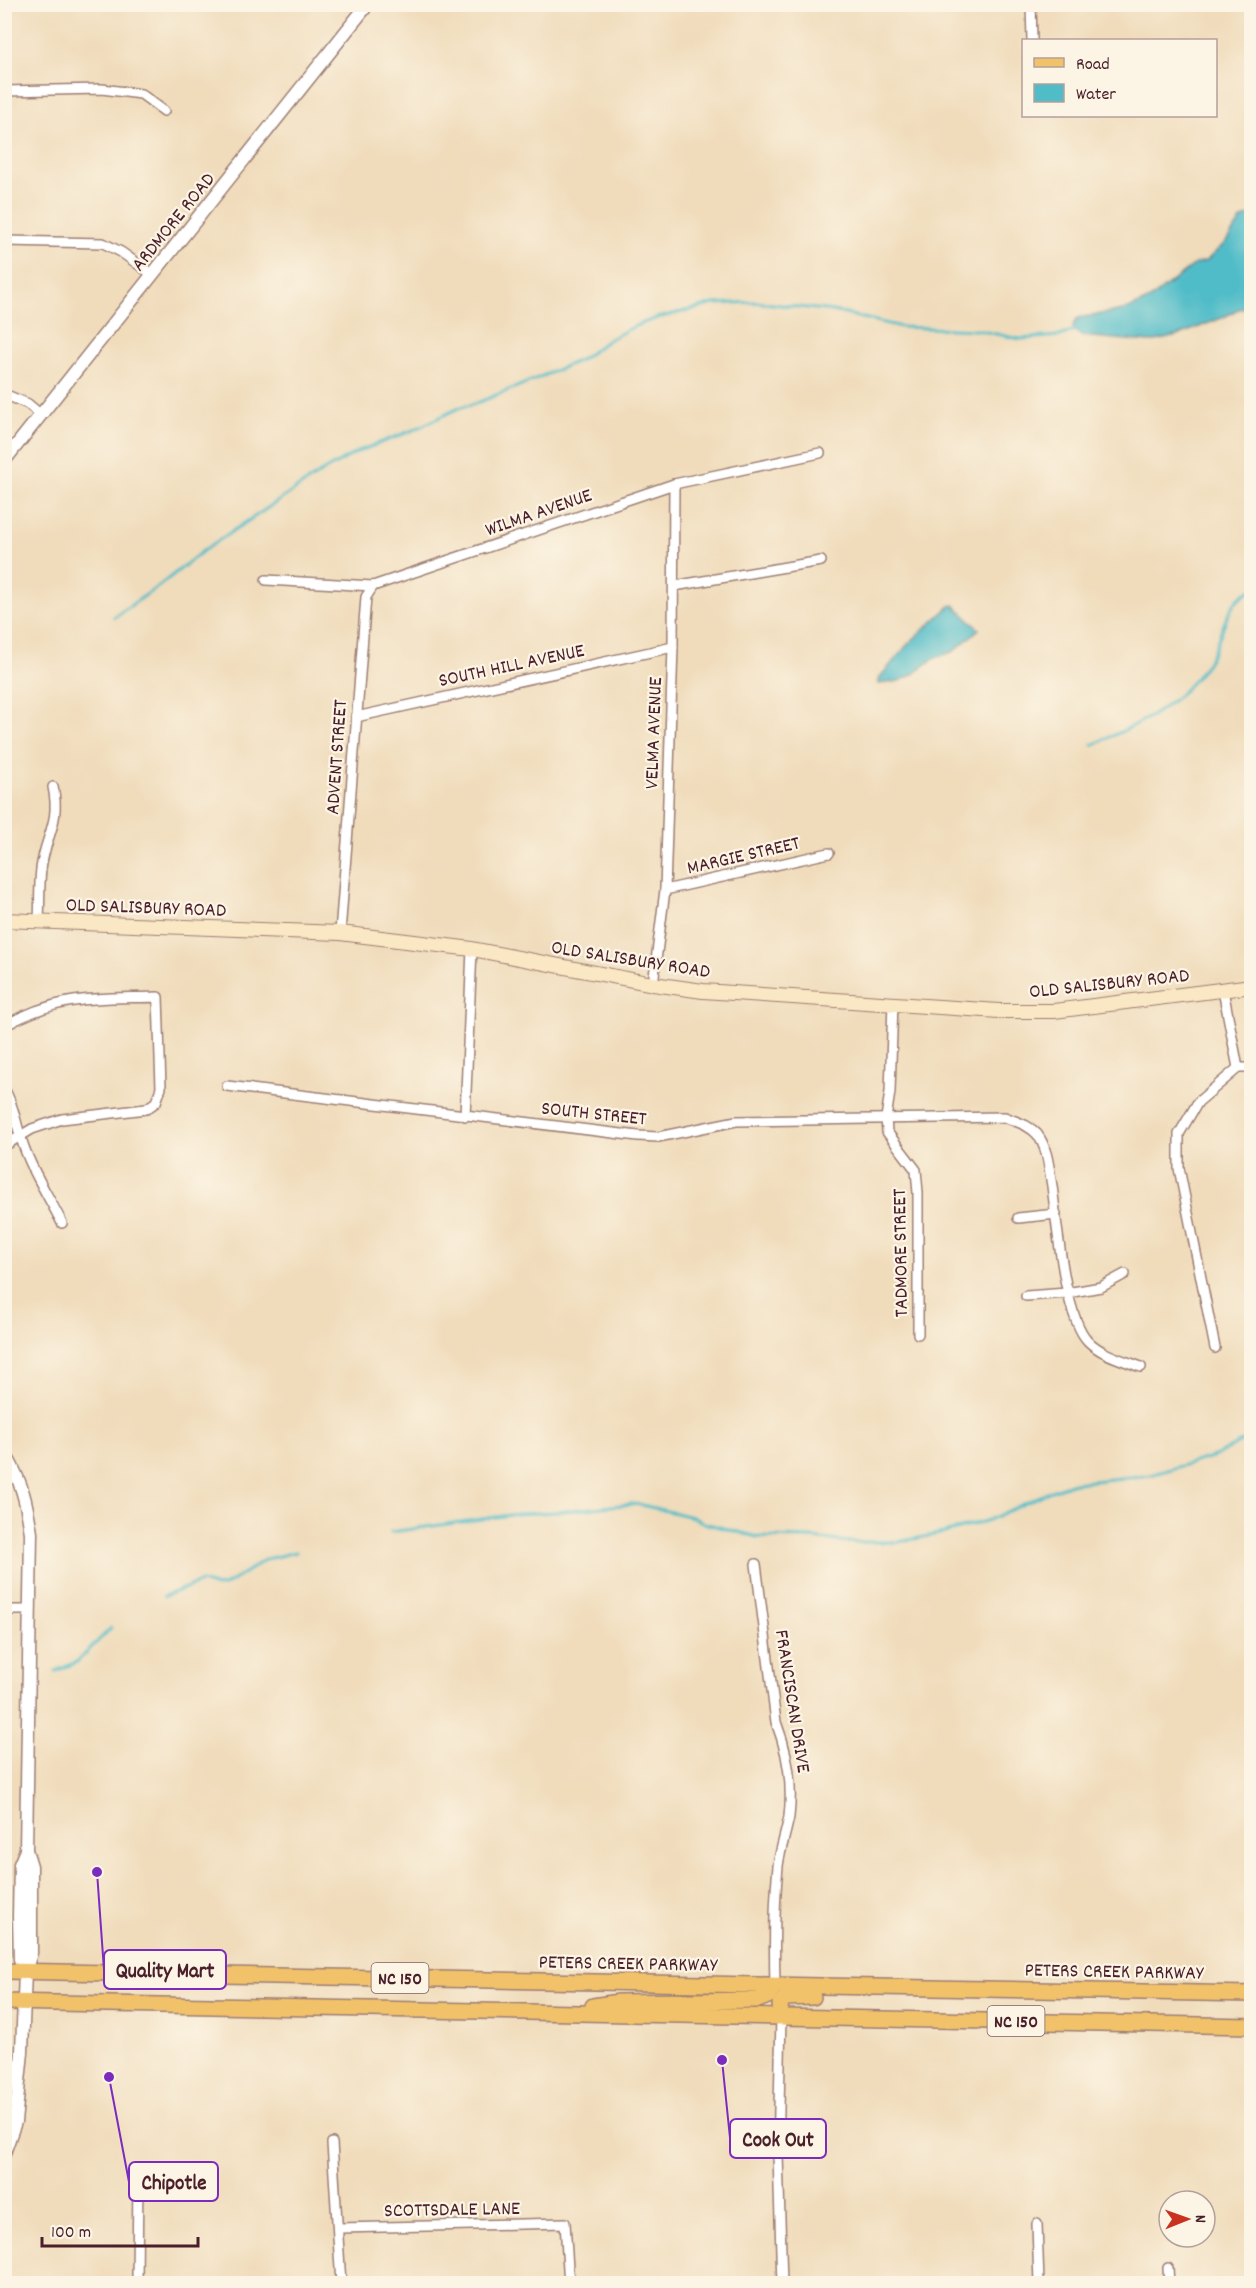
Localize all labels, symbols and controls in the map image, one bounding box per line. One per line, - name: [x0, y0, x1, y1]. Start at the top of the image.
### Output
- legend: [1022, 39, 1217, 117]
- text: Road: [1076, 53, 1110, 78]
- text: Water: [1076, 83, 1116, 108]
- street label: ARDMORE ROAD: [126, 167, 223, 278]
- street label: WILMA AVENUE: [482, 482, 596, 545]
- street label: SOUTH HILL AVENUE: [436, 638, 587, 696]
- street label: VELMA AVENUE: [639, 676, 671, 790]
- street label: ADVENT STREET: [320, 699, 356, 816]
- street label: MARGIE STREET: [684, 830, 803, 884]
- street label: OLD SALISBURY ROAD: [65, 892, 227, 926]
- street label: OLD SALISBURY ROAD: [549, 935, 712, 987]
- street label: OLD SALISBURY ROAD: [1028, 963, 1191, 1007]
- street label: SOUTH STREET: [540, 1096, 648, 1134]
- street label: TADMORE STREET: [887, 1188, 917, 1317]
- street label: FRANCISCAN DRIVE: [766, 1628, 816, 1775]
- street label: PETERS CREEK PARKWAY: [538, 1949, 718, 1981]
- callout: Quality Mart: [104, 1950, 226, 1989]
- street label: PETERS CREEK PARKWAY: [1024, 1957, 1204, 1989]
- text: Quality Mart: [116, 1958, 215, 1988]
- road number: NC 150: [372, 1963, 428, 1993]
- road number: NC 150: [988, 2006, 1044, 2036]
- callout: Cook Out: [730, 2119, 826, 2158]
- text: Cook Out: [742, 2127, 814, 2157]
- callout: Chipotle: [129, 2162, 218, 2201]
- text: Chipotle: [142, 2170, 206, 2200]
- north arrow: [1157, 2189, 1217, 2249]
- street label: SCOTTSDALE LANE: [384, 2196, 520, 2226]
- scale bar: [42, 2210, 198, 2248]
- text: N: [1188, 2215, 1211, 2223]
- text: 100 m: [51, 2221, 91, 2246]

